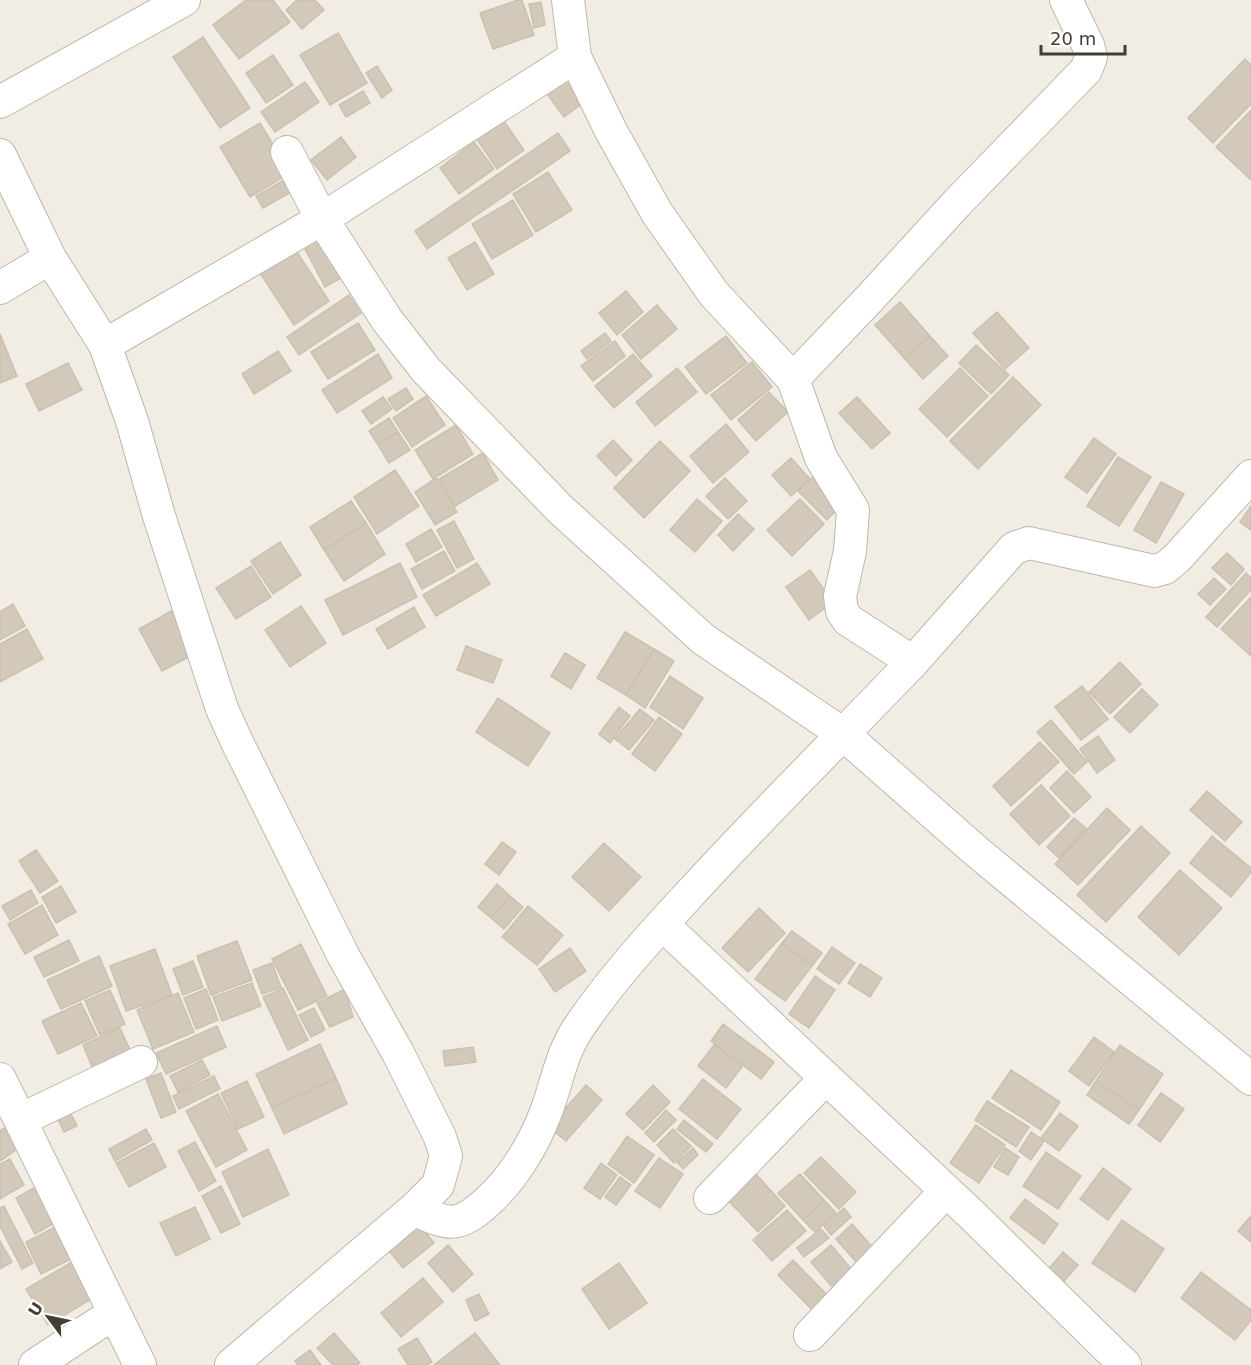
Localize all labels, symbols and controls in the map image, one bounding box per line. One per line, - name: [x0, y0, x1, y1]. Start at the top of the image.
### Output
- scale bar: [1041, 18, 1125, 56]
- text: 20 m: [1050, 28, 1096, 49]
- north arrow: [18, 1287, 78, 1347]
- text: U: [24, 1299, 47, 1320]

